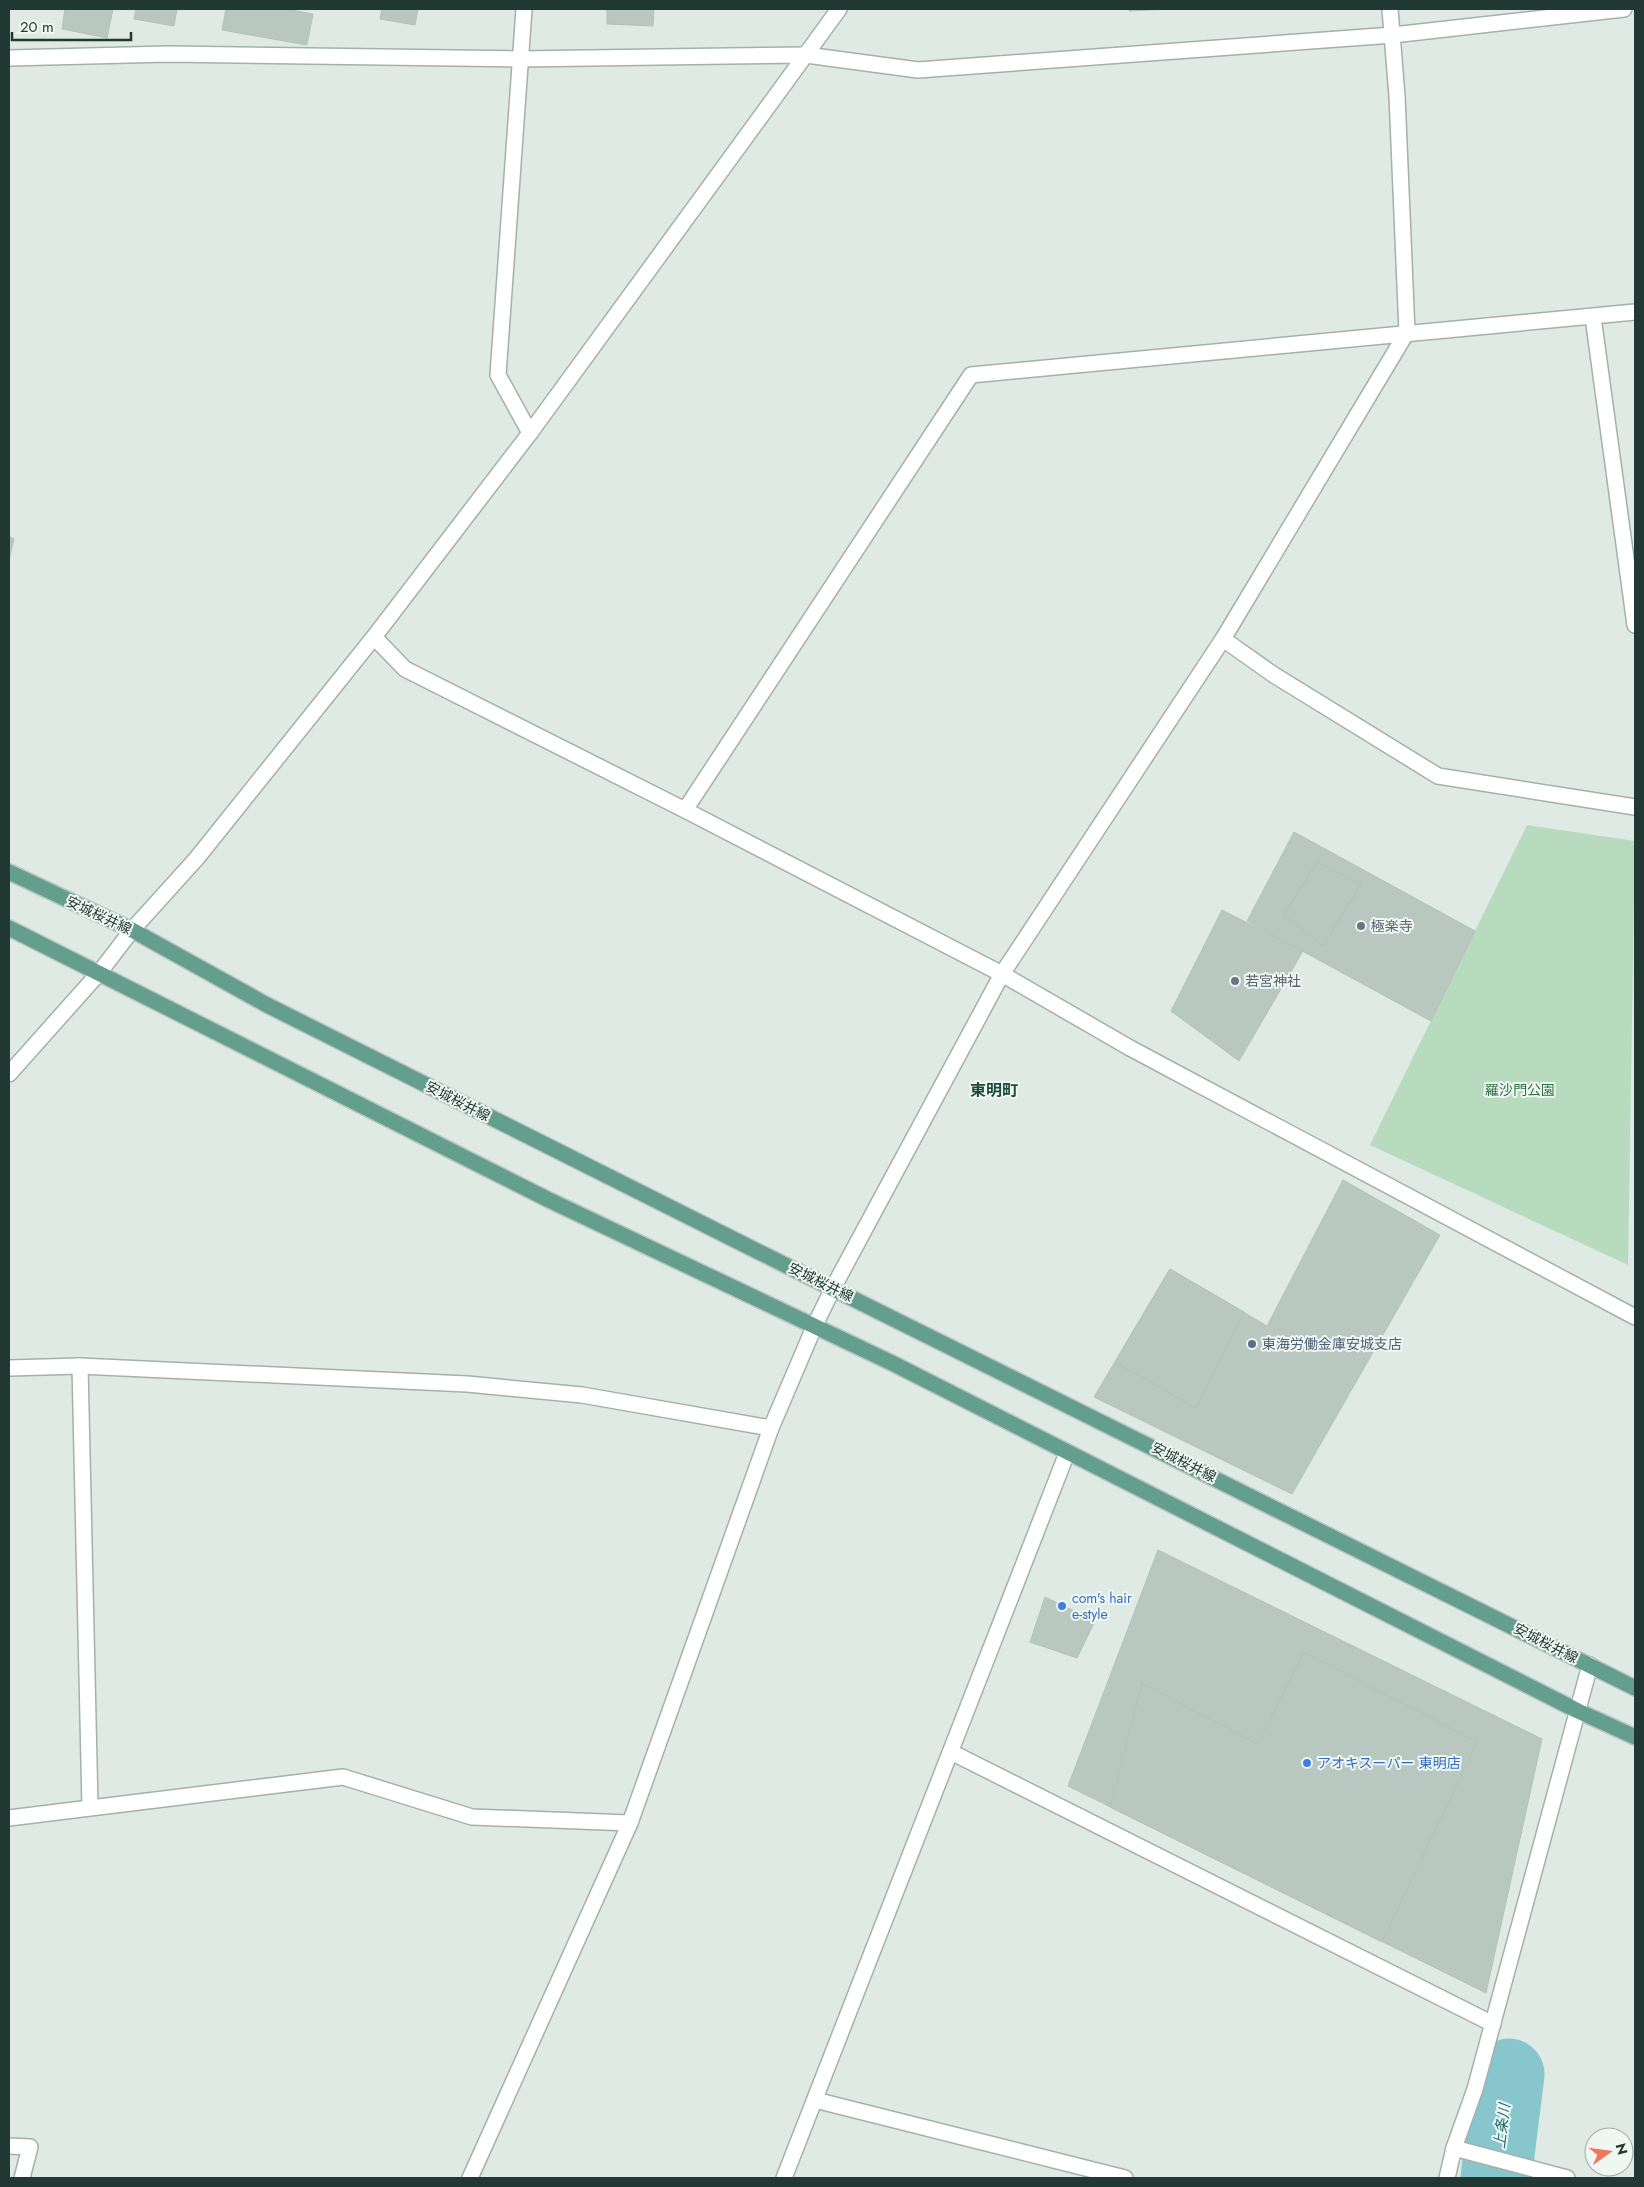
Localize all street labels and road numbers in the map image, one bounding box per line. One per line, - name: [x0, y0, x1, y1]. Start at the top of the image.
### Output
- street label: 安城桜井線: [63, 891, 135, 939]
- street label: 安城桜井線: [422, 1076, 494, 1126]
- street label: 安城桜井線: [785, 1258, 857, 1306]
- street label: 安城桜井線: [1148, 1437, 1220, 1487]
- street label: 安城桜井線: [1510, 1618, 1582, 1668]

